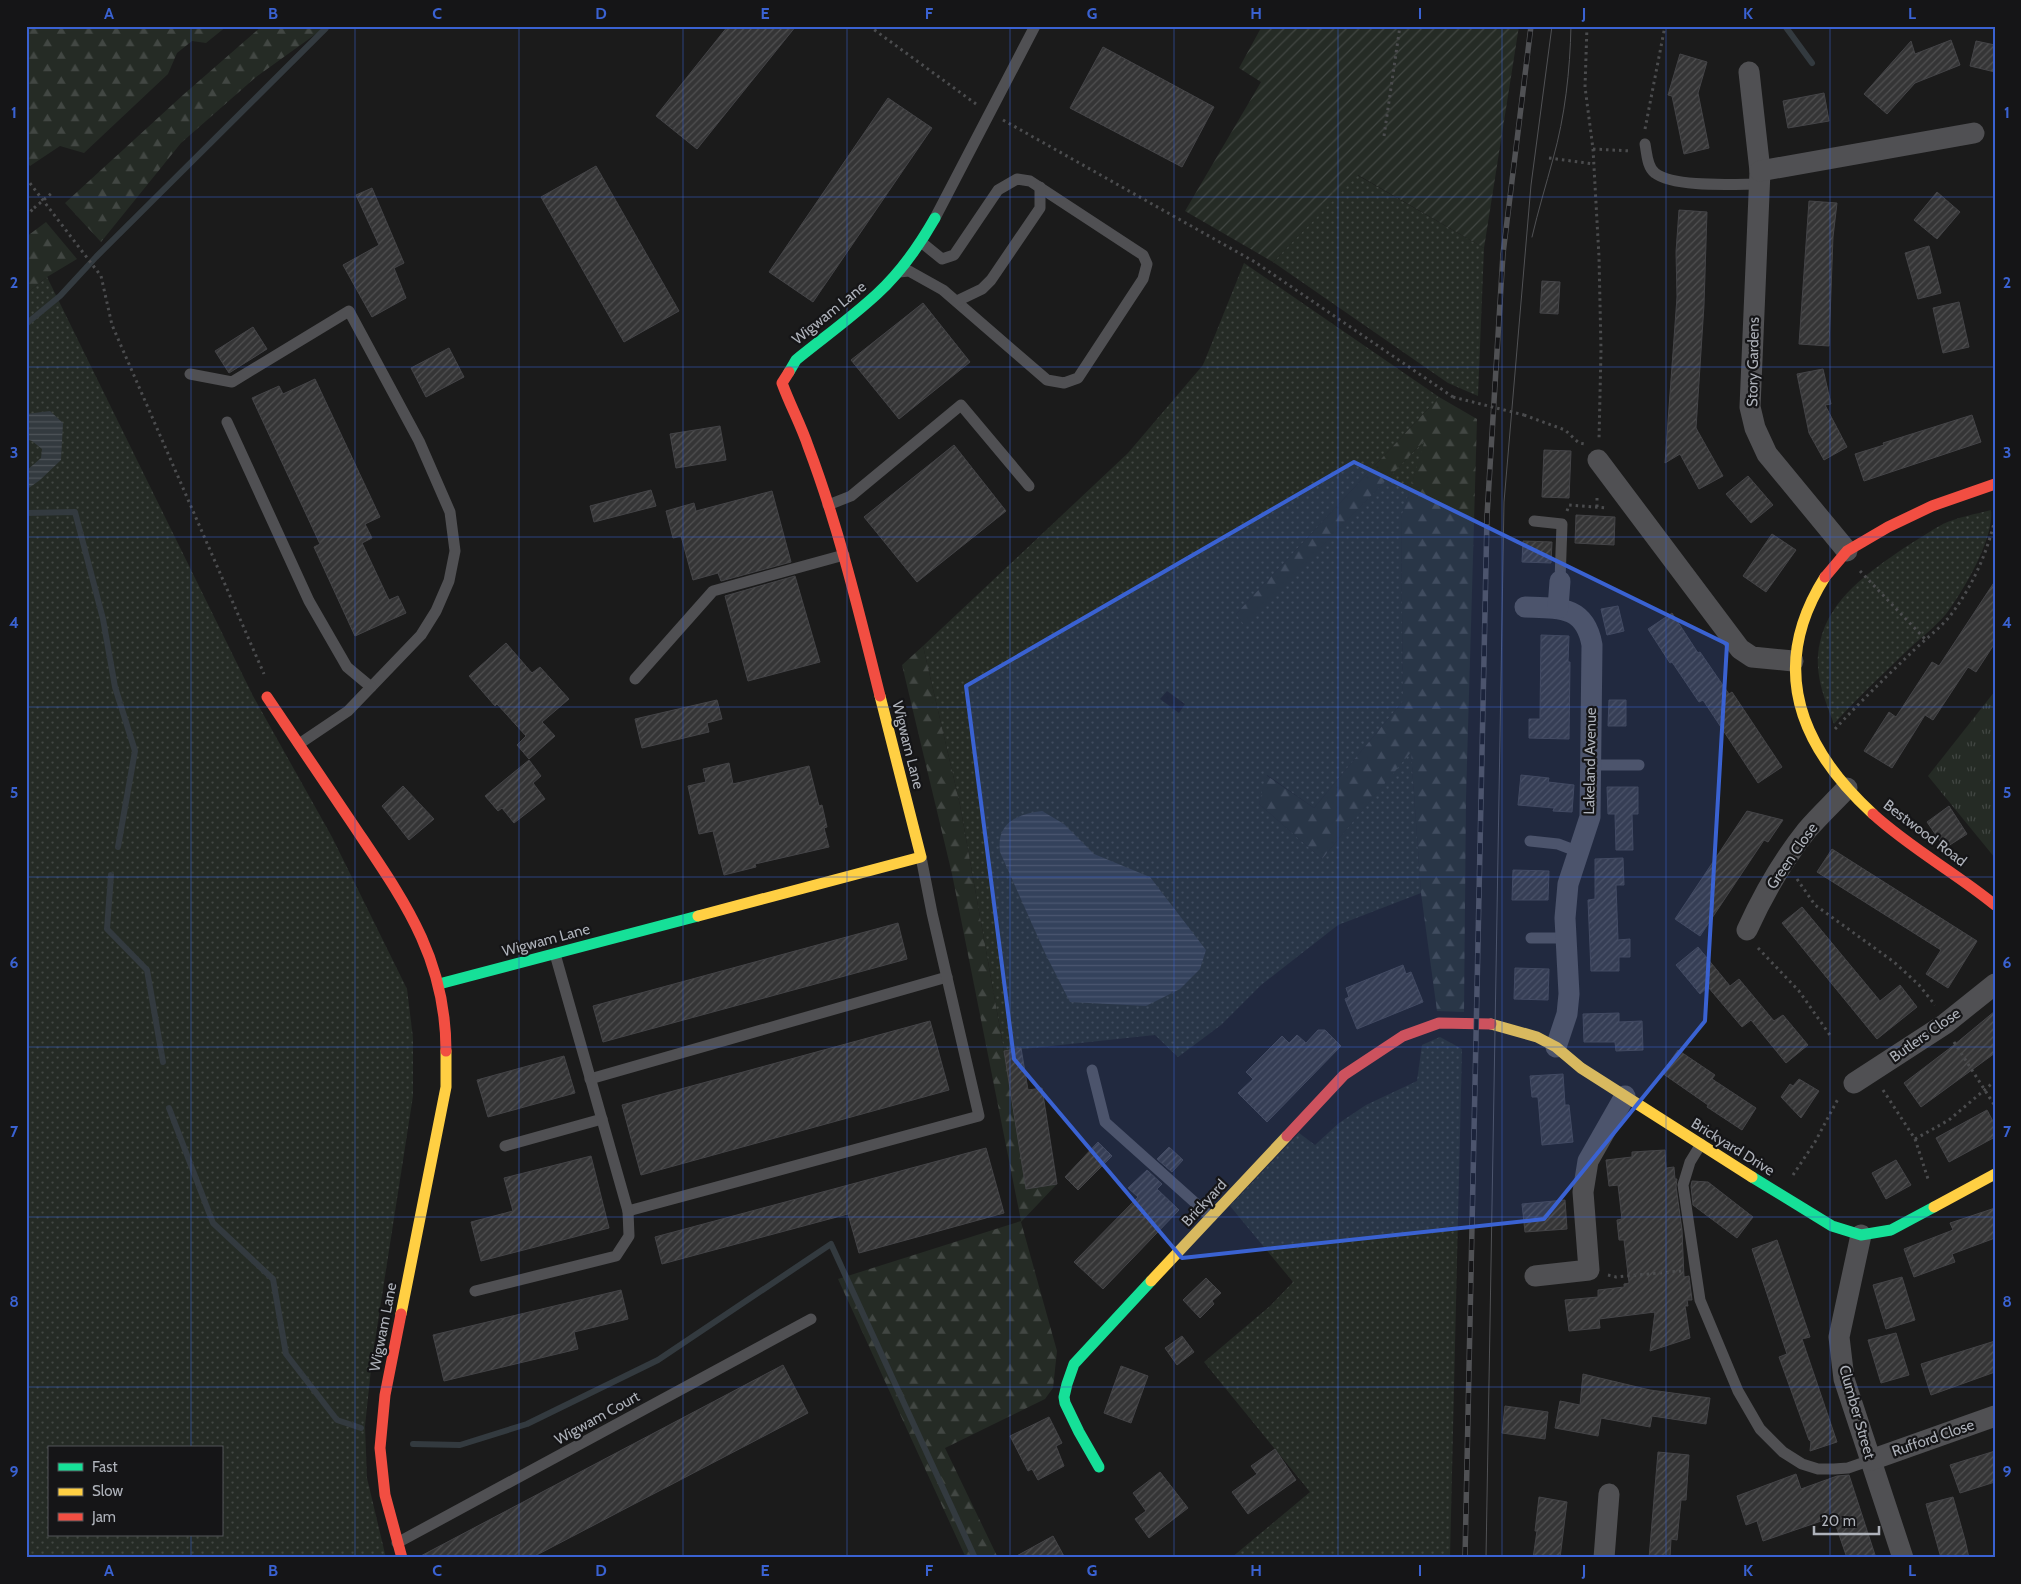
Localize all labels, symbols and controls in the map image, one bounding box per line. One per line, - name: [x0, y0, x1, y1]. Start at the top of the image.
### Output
- text: A: [104, 4, 114, 23]
- text: B: [268, 4, 278, 23]
- text: C: [432, 4, 442, 23]
- text: D: [595, 4, 607, 23]
- text: E: [760, 4, 770, 23]
- text: F: [925, 4, 934, 23]
- text: G: [1087, 4, 1097, 23]
- text: H: [1250, 4, 1262, 23]
- text: I: [1418, 4, 1422, 23]
- text: J: [1581, 4, 1586, 23]
- text: K: [1743, 4, 1753, 23]
- text: L: [1908, 4, 1916, 23]
- text: 1: [11, 103, 17, 122]
- text: 1: [2004, 103, 2010, 122]
- text: 2: [10, 273, 18, 292]
- text: 2: [2003, 273, 2011, 292]
- street label: Wigwam Lane: [788, 277, 870, 348]
- street label: Story Gardens: [1743, 317, 1763, 407]
- text: 3: [10, 443, 18, 462]
- text: 3: [2003, 443, 2011, 462]
- text: 4: [9, 613, 19, 632]
- text: 4: [2002, 613, 2012, 632]
- street label: Wigwam Lane: [888, 699, 928, 791]
- street label: Lakeland Avenue: [1580, 707, 1600, 815]
- text: 5: [10, 783, 18, 802]
- text: 5: [2003, 783, 2011, 802]
- street label: Bestwood Road: [1880, 796, 1970, 870]
- street label: Green Close: [1763, 819, 1821, 892]
- street label: Wigwam Lane: [500, 920, 592, 960]
- text: 6: [10, 953, 19, 972]
- text: 6: [2003, 953, 2012, 972]
- street label: Butlers Close: [1886, 1004, 1964, 1066]
- street label: Brickyard Drive: [1688, 1114, 1778, 1180]
- text: 7: [10, 1122, 19, 1141]
- text: 7: [2003, 1122, 2012, 1141]
- street label: Brickyard: [1178, 1176, 1230, 1230]
- street label: Wigwam Lane: [366, 1281, 400, 1373]
- text: 8: [9, 1292, 19, 1311]
- text: 8: [2002, 1292, 2012, 1311]
- street label: Clumber Street: [1835, 1363, 1879, 1461]
- street label: Wigwam Court: [551, 1387, 643, 1449]
- street label: Rufford Close: [1889, 1415, 1977, 1460]
- legend: [48, 1446, 222, 1536]
- text: Fast: [92, 1458, 117, 1476]
- text: 9: [10, 1462, 19, 1481]
- text: 9: [2003, 1462, 2012, 1481]
- text: Slow: [92, 1482, 123, 1500]
- scale bar: [1814, 1504, 1878, 1536]
- text: Jam: [91, 1508, 116, 1526]
- text: 20 m: [1821, 1512, 1856, 1530]
- text: A: [104, 1561, 114, 1580]
- text: B: [268, 1561, 278, 1580]
- text: C: [432, 1561, 442, 1580]
- text: D: [595, 1561, 607, 1580]
- text: E: [760, 1561, 770, 1580]
- text: F: [925, 1561, 934, 1580]
- text: G: [1087, 1561, 1097, 1580]
- text: H: [1250, 1561, 1262, 1580]
- text: I: [1418, 1561, 1422, 1580]
- text: J: [1581, 1561, 1586, 1580]
- text: K: [1743, 1561, 1753, 1580]
- text: L: [1908, 1561, 1916, 1580]

